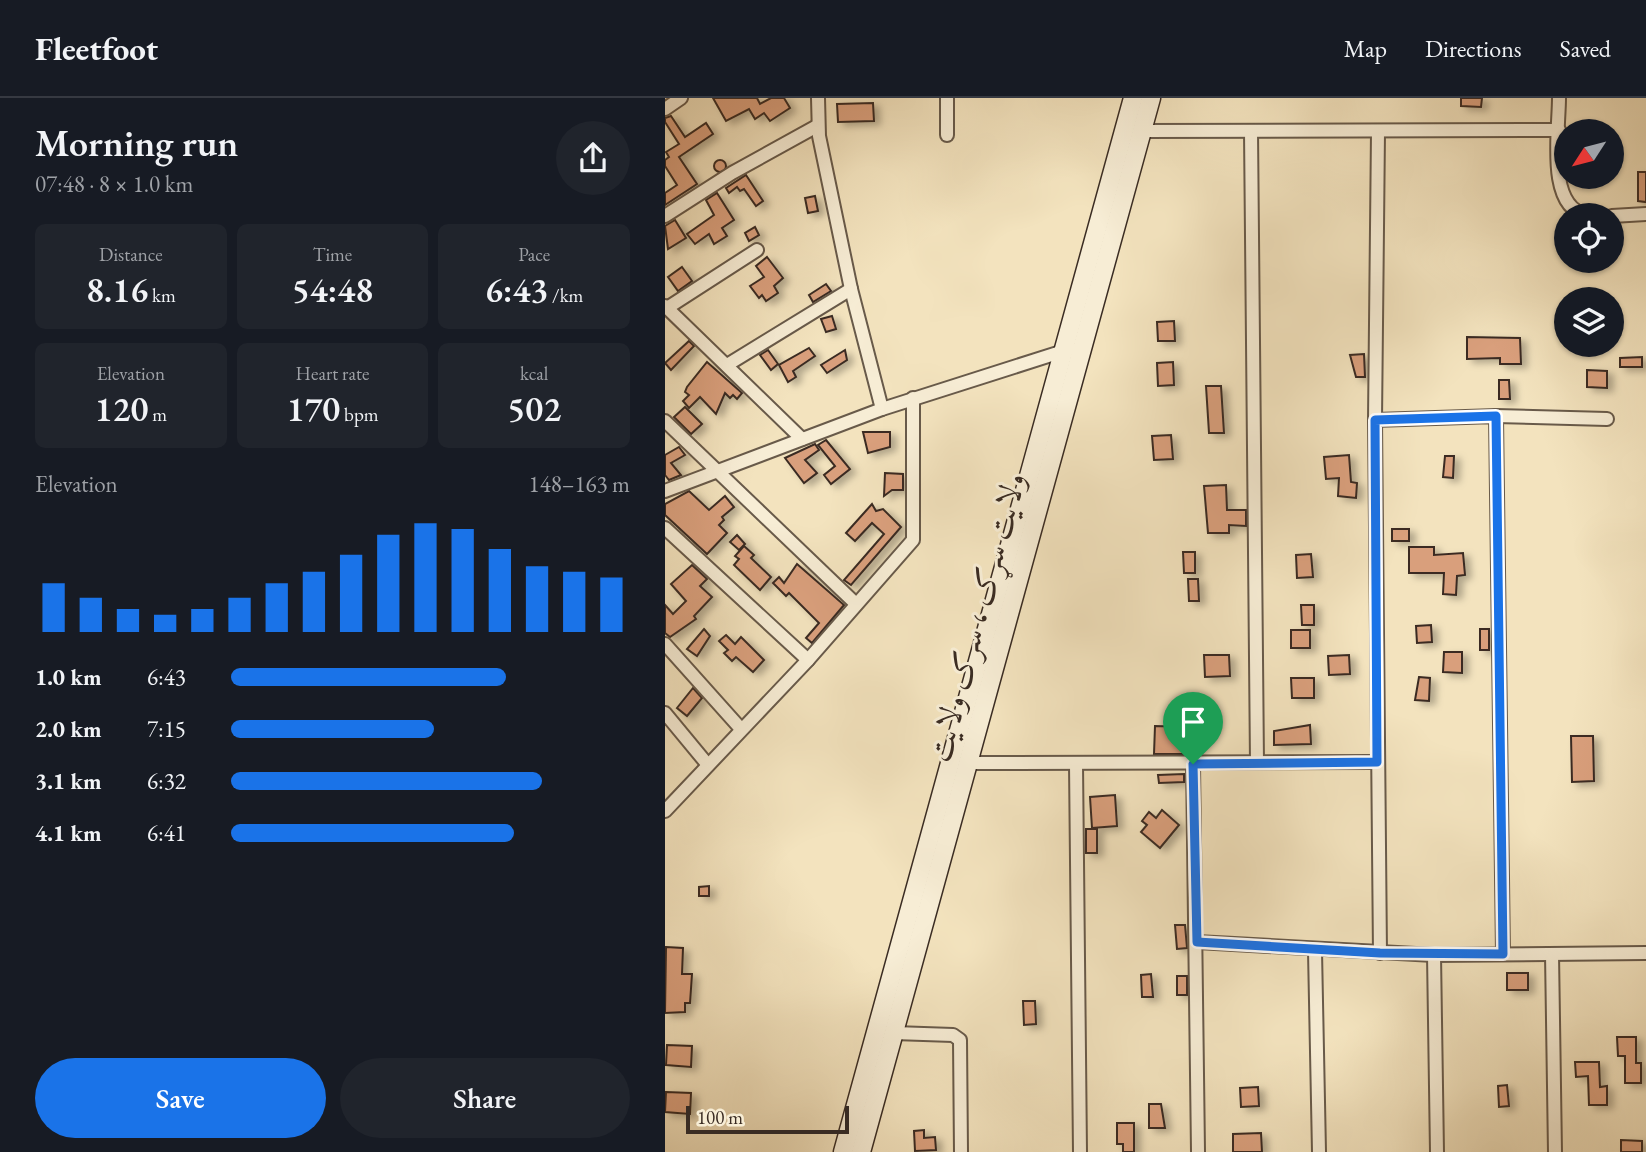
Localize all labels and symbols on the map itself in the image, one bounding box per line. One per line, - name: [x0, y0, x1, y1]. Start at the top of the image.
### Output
- north arrow: [1554, 119, 1624, 189]
- street label: ولایت سړک ، سرک ولایت: [917, 468, 1039, 767]
- pin: [1163, 692, 1223, 764]
- scale bar: [686, 1103, 849, 1135]

